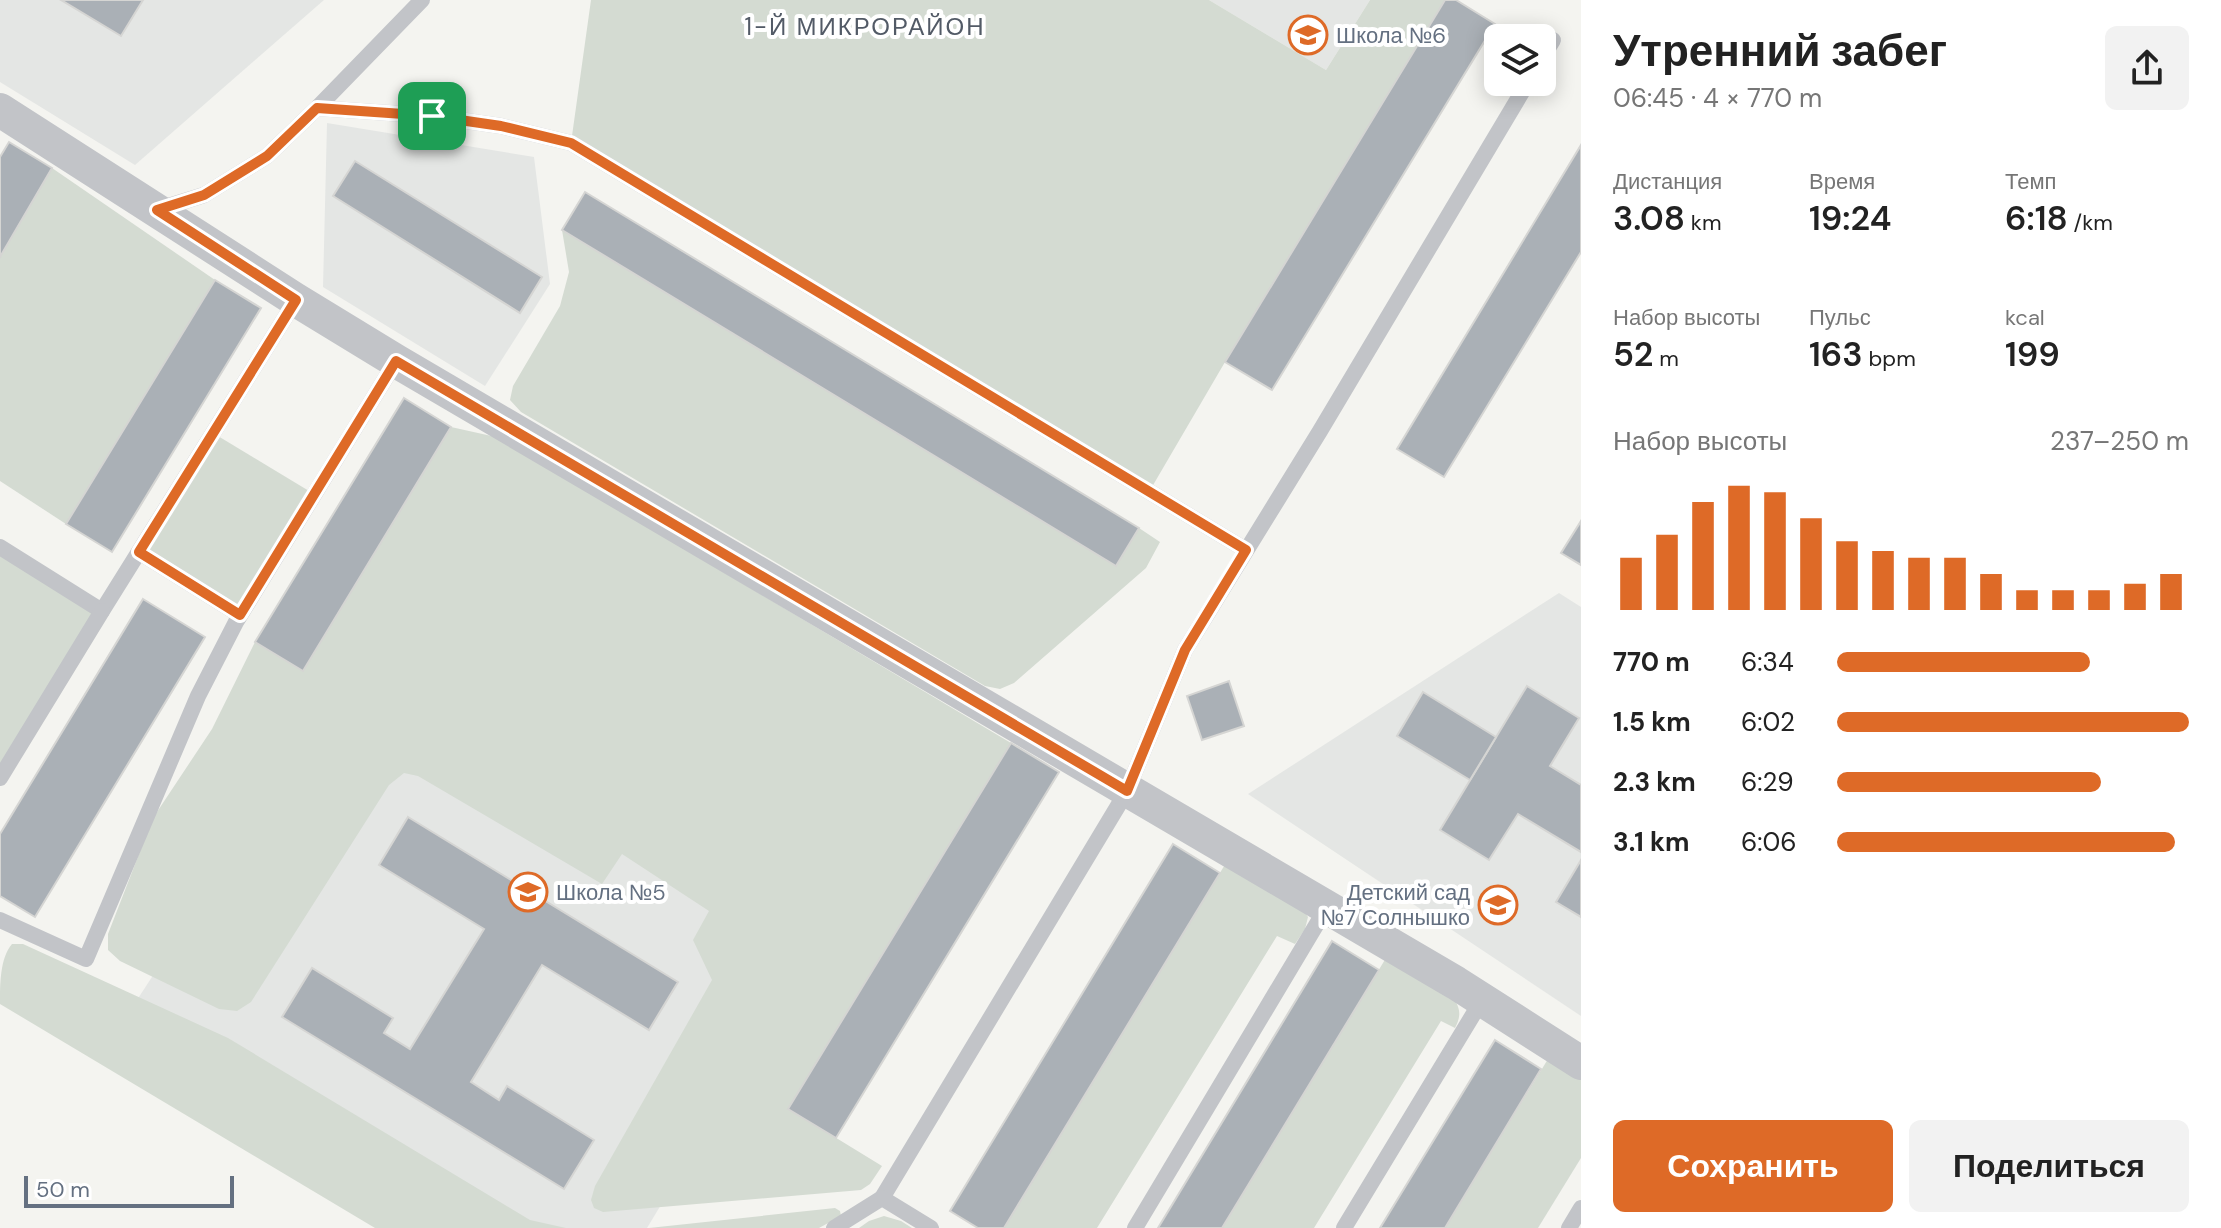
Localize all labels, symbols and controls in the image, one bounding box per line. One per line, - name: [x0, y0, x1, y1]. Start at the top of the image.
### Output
- district label: 1-Й МИКРОРАЙОН: [744, 11, 986, 42]
- school or university icon: Школа №6: [1287, 14, 1329, 56]
- place label: Школа №6: [1336, 21, 1446, 50]
- text: Утренний забег: [1613, 22, 1947, 80]
- map controls: [1484, 24, 1556, 96]
- button: layers: [1484, 24, 1556, 96]
- button: share: [2105, 26, 2189, 110]
- text: 06:45 · 4 × 770 m: [1613, 81, 1822, 115]
- pin: [398, 82, 466, 150]
- icon: arrive: [410, 94, 454, 138]
- text: Дистанция: [1613, 167, 1722, 196]
- text: Время: [1809, 167, 1875, 196]
- text: Темп: [2005, 167, 2056, 196]
- text: 3.08: [1613, 196, 1685, 241]
- text: 19:24: [1809, 196, 1891, 241]
- text: 6:18: [2005, 196, 2068, 241]
- text: km: [1685, 208, 1722, 237]
- text: /km: [2068, 208, 2113, 237]
- text: Набор высоты: [1613, 303, 1760, 332]
- text: Пульс: [1809, 303, 1871, 332]
- text: kcal: [2005, 303, 2045, 332]
- text: 52: [1613, 332, 1653, 377]
- text: 163: [1809, 332, 1863, 377]
- text: 199: [2005, 332, 2060, 377]
- text: m: [1653, 344, 1679, 373]
- text: bpm: [1863, 344, 1916, 373]
- text: Набор высоты: [1613, 424, 1787, 458]
- text: 237–250 m: [2050, 424, 2189, 458]
- text: 770 m: [1613, 645, 1690, 679]
- text: 6:34: [1741, 645, 1794, 679]
- text: 1.5 km: [1613, 705, 1691, 739]
- text: 6:02: [1741, 705, 1795, 739]
- text: 2.3 km: [1613, 765, 1696, 799]
- text: 6:29: [1741, 765, 1794, 799]
- text: 3.1 km: [1613, 825, 1689, 859]
- text: 6:06: [1741, 825, 1797, 859]
- school or university icon: Школа №5: [507, 871, 549, 913]
- place label: Школа №5: [556, 878, 666, 907]
- place label: Детский сад №7 Солнышко: [1321, 878, 1470, 932]
- school or university icon: Детский сад №7 Солнышко: [1477, 884, 1519, 926]
- button: Сохранить: [1613, 1120, 1893, 1212]
- button: Поделиться: [1909, 1120, 2189, 1212]
- scale bar: [24, 1172, 234, 1208]
- text: 50 m: [36, 1175, 90, 1204]

